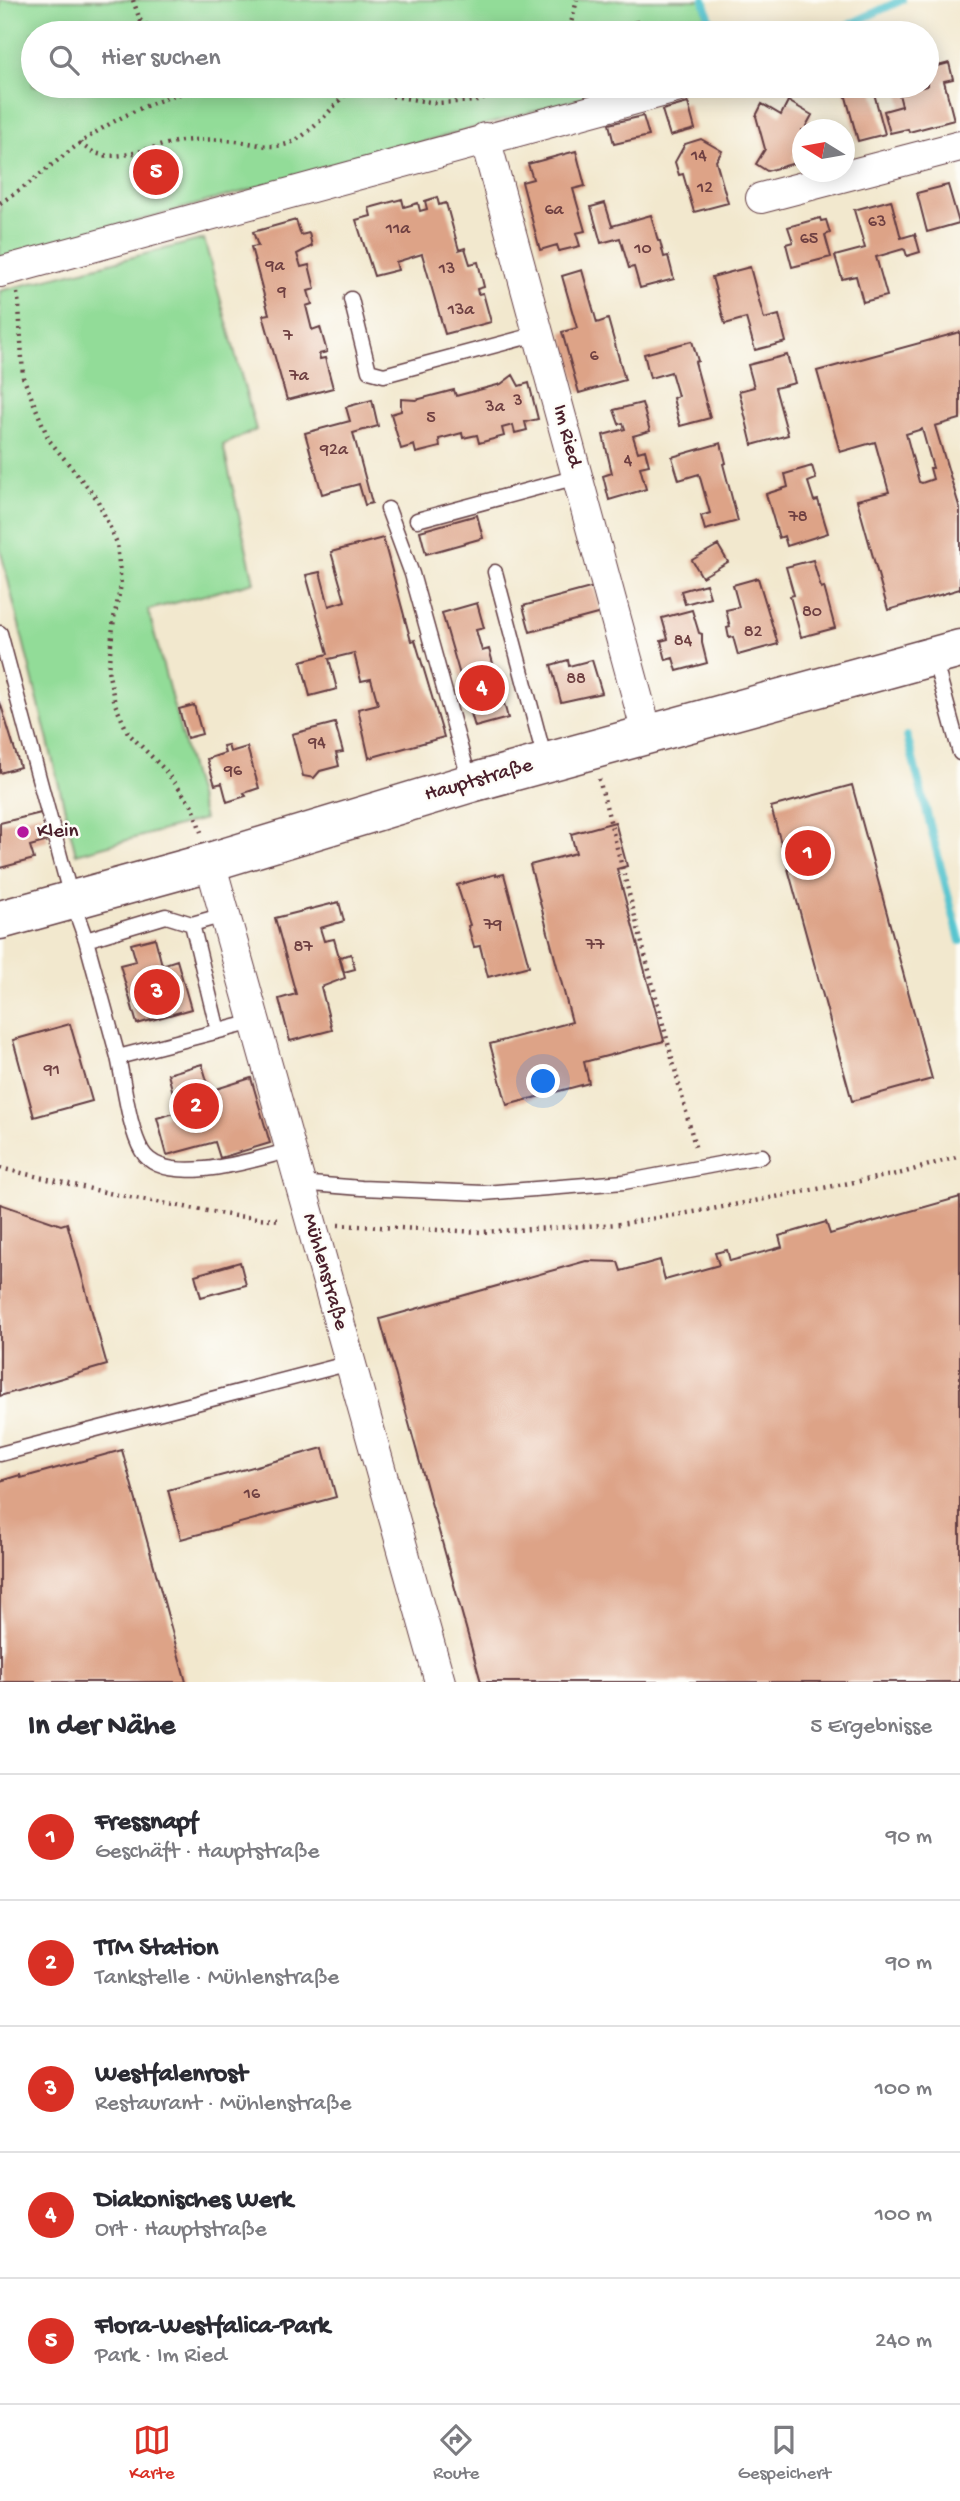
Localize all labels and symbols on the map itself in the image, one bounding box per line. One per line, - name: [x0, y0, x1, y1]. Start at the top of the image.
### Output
- north arrow: [792, 119, 855, 182]
- pin: 5: [133, 146, 179, 198]
- house number: 14: [690, 146, 707, 167]
- house number: 12: [696, 178, 713, 199]
- house number: 6a: [544, 200, 565, 221]
- house number: 63: [868, 212, 886, 233]
- house number: 11a: [385, 219, 411, 240]
- house number: 65: [800, 229, 818, 250]
- house number: 10: [633, 239, 652, 260]
- house number: 9a: [264, 256, 286, 277]
- house number: 13: [438, 259, 455, 280]
- house number: 9: [276, 282, 287, 303]
- house number: 13a: [447, 300, 475, 321]
- house number: 7: [282, 326, 293, 347]
- house number: 6: [589, 346, 599, 367]
- house number: 7a: [288, 366, 310, 387]
- house number: 3: [512, 391, 523, 412]
- house number: 3a: [484, 397, 506, 418]
- street label: Im Ried: [546, 402, 587, 472]
- house number: 5: [426, 408, 436, 429]
- house number: 92a: [319, 440, 349, 461]
- house number: 4: [624, 451, 633, 472]
- house number: 78: [787, 507, 808, 528]
- house number: 80: [802, 602, 822, 623]
- house number: 82: [744, 622, 763, 643]
- house number: 84: [674, 631, 693, 652]
- pin: 4: [459, 662, 505, 714]
- house number: 88: [566, 669, 586, 690]
- house number: 94: [307, 733, 326, 754]
- street label: Hauptstraße: [422, 753, 537, 808]
- house number: 96: [223, 761, 243, 782]
- place label: Klein: [37, 820, 79, 845]
- marker: Klein: [15, 824, 31, 840]
- pin: 1: [785, 827, 831, 879]
- house number: 79: [483, 915, 502, 936]
- house number: 77: [585, 935, 605, 956]
- house number: 87: [293, 937, 313, 958]
- pin: 3: [134, 966, 180, 1018]
- house number: 91: [43, 1060, 60, 1081]
- your location: [526, 1064, 560, 1098]
- pin: 2: [173, 1080, 219, 1132]
- street label: Mühlenstraße: [295, 1211, 353, 1334]
- house number: 16: [243, 1484, 261, 1505]

